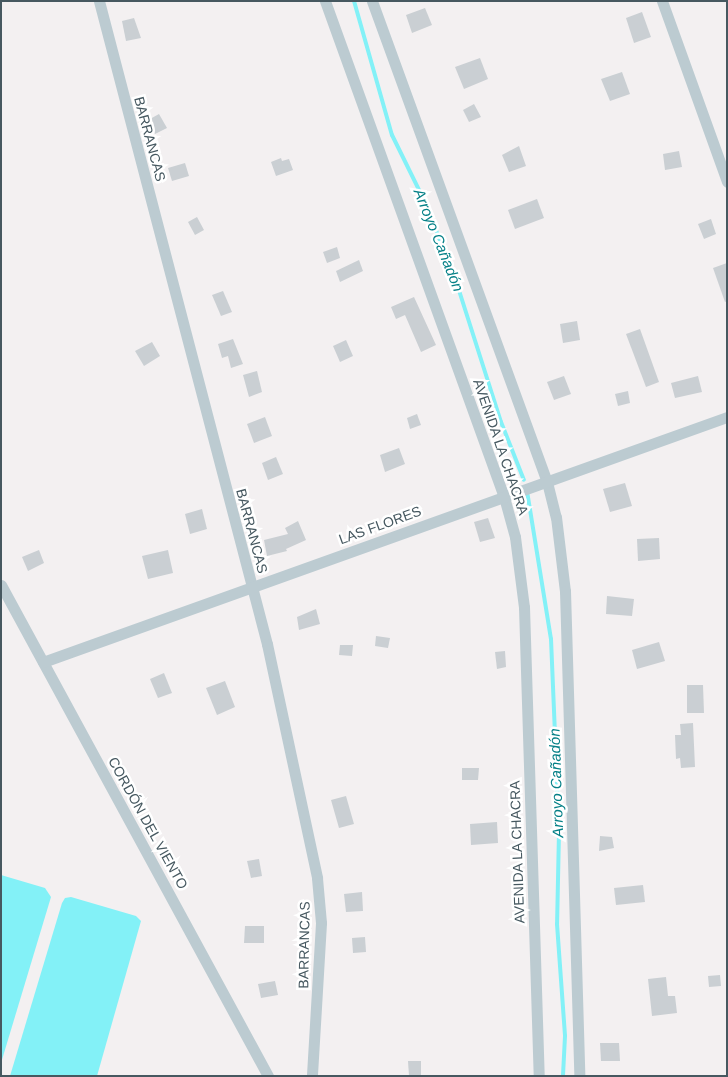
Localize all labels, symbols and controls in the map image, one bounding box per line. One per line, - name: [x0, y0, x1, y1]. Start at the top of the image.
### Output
- street label: BARRANCAS: [131, 95, 169, 183]
- water label: Arroyo Cañadón: [410, 186, 468, 294]
- street label: AVENIDA LA CHACRA: [470, 376, 532, 518]
- street label: BARRANCAS: [233, 487, 271, 575]
- street label: LAS FLORES: [337, 502, 423, 548]
- water label: Arroyo Cañadón: [545, 728, 567, 838]
- street label: CORDÓN DEL VIENTO: [105, 754, 191, 892]
- street label: AVENIDA LA CHACRA: [506, 780, 528, 924]
- street label: BARRANCAS: [295, 901, 313, 989]

